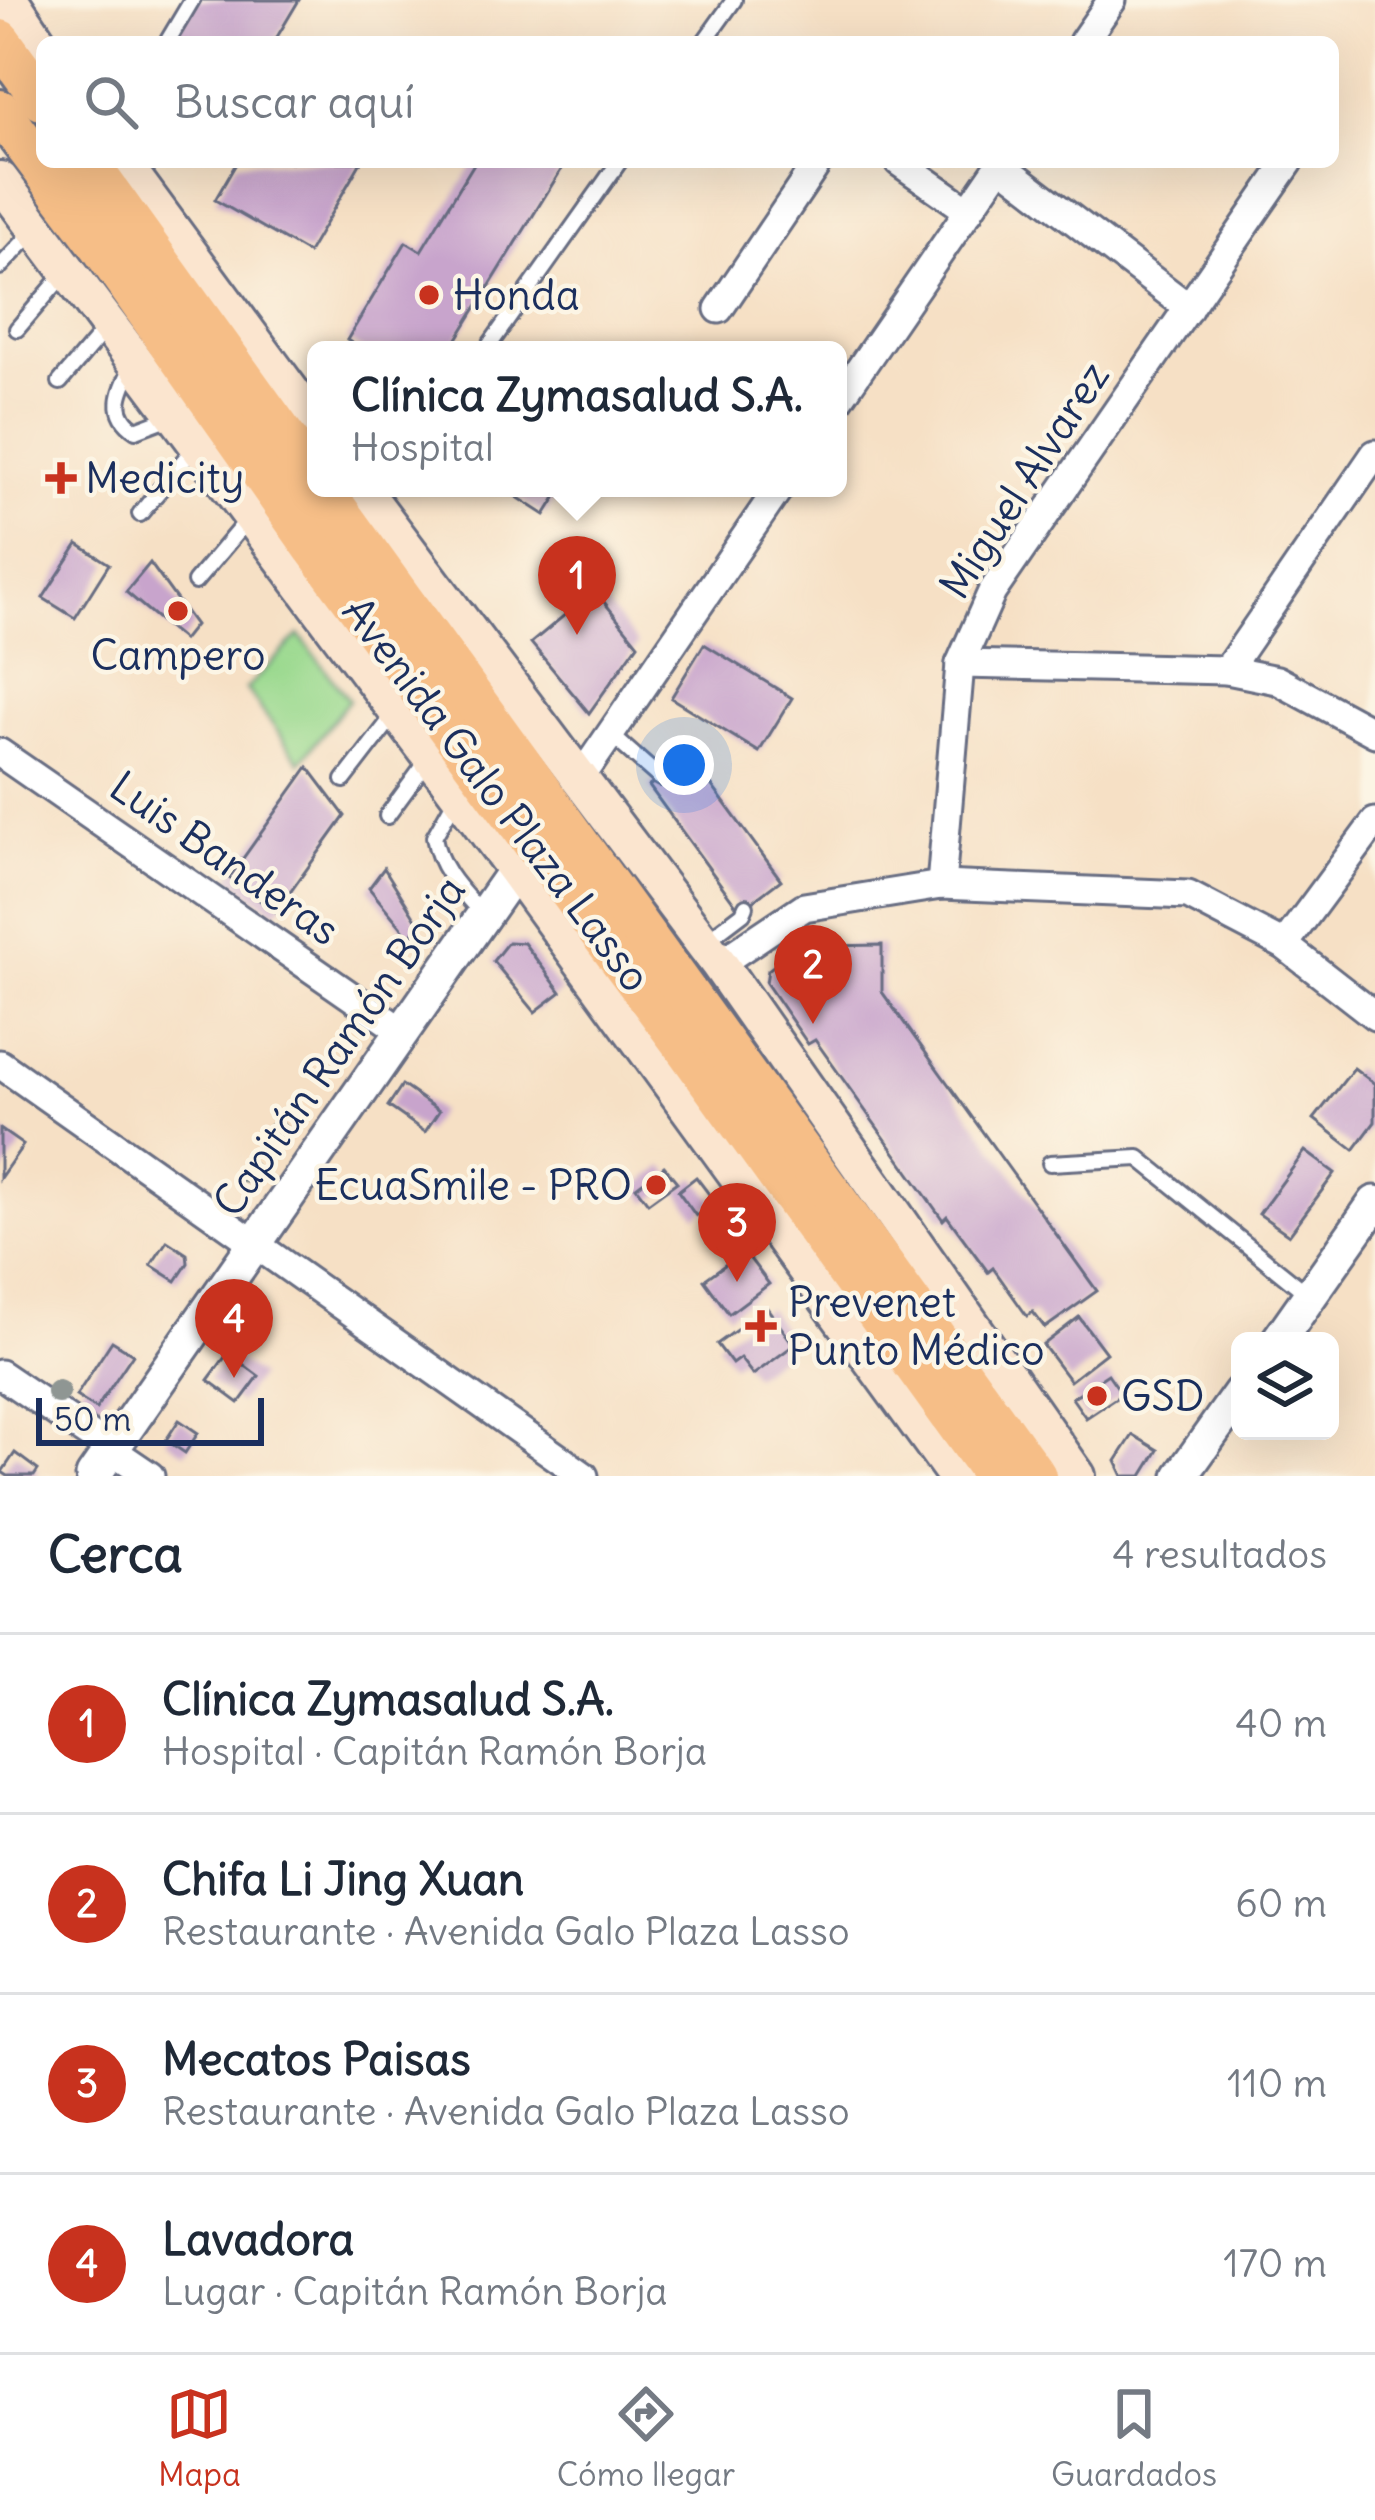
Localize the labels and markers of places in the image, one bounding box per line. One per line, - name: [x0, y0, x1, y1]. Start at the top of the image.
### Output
- place label: Honda: [453, 269, 580, 321]
- marker: Honda: [416, 282, 442, 308]
- place label: Medicity: [85, 452, 244, 504]
- marker: Medicity: [48, 465, 74, 491]
- pin: 1: [538, 536, 616, 635]
- marker: Campero: [165, 598, 191, 624]
- place label: Campero: [90, 629, 266, 681]
- pin: 2: [774, 925, 852, 1024]
- place label: EcuaSmile - PRO: [314, 1159, 632, 1211]
- marker: EcuaSmile - PRO: [643, 1172, 669, 1198]
- pin: 3: [698, 1183, 776, 1282]
- place label: Prevenet Punto Médico: [788, 1276, 1045, 1376]
- pin: 4: [195, 1279, 273, 1378]
- marker: Prevenet Punto Médico: [745, 1310, 777, 1342]
- place label: GSD: [1121, 1370, 1204, 1422]
- marker: GSD: [1084, 1383, 1110, 1409]

